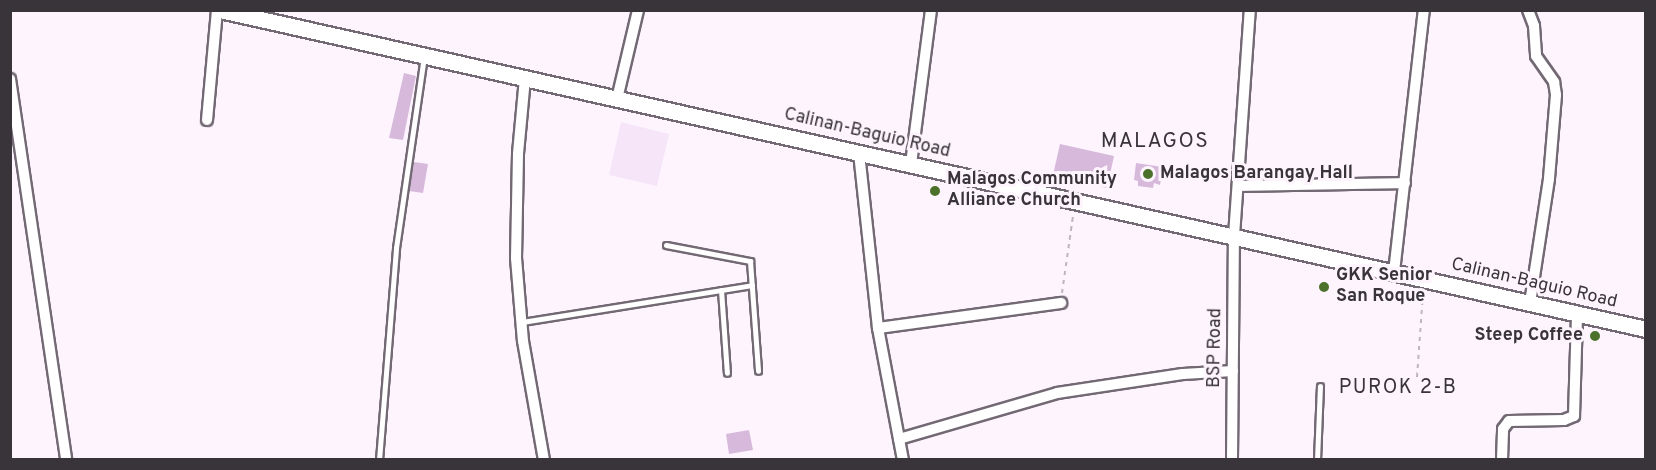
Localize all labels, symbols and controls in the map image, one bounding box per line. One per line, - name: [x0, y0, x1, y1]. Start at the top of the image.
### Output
- street label: Calinan-Baguio Road: [782, 104, 952, 164]
- district label: MALAGOS: [1101, 129, 1209, 155]
- place label: Malagos Barangay Hall: [1160, 163, 1353, 185]
- marker: Malagos Barangay Hall: [1141, 167, 1155, 181]
- place label: Malagos Community Alliance Church: [947, 170, 1117, 213]
- marker: Malagos Community Alliance Church: [928, 184, 942, 198]
- street label: Calinan-Baguio Road: [1449, 254, 1619, 314]
- place label: GKK Senior San Roque: [1336, 266, 1432, 308]
- marker: GKK Senior San Roque: [1317, 280, 1331, 294]
- street label: BSP Road: [1205, 308, 1227, 388]
- place label: Steep Coffee: [1475, 325, 1583, 347]
- marker: Steep Coffee: [1588, 329, 1602, 343]
- district label: PUROK 2-B: [1339, 376, 1457, 400]

